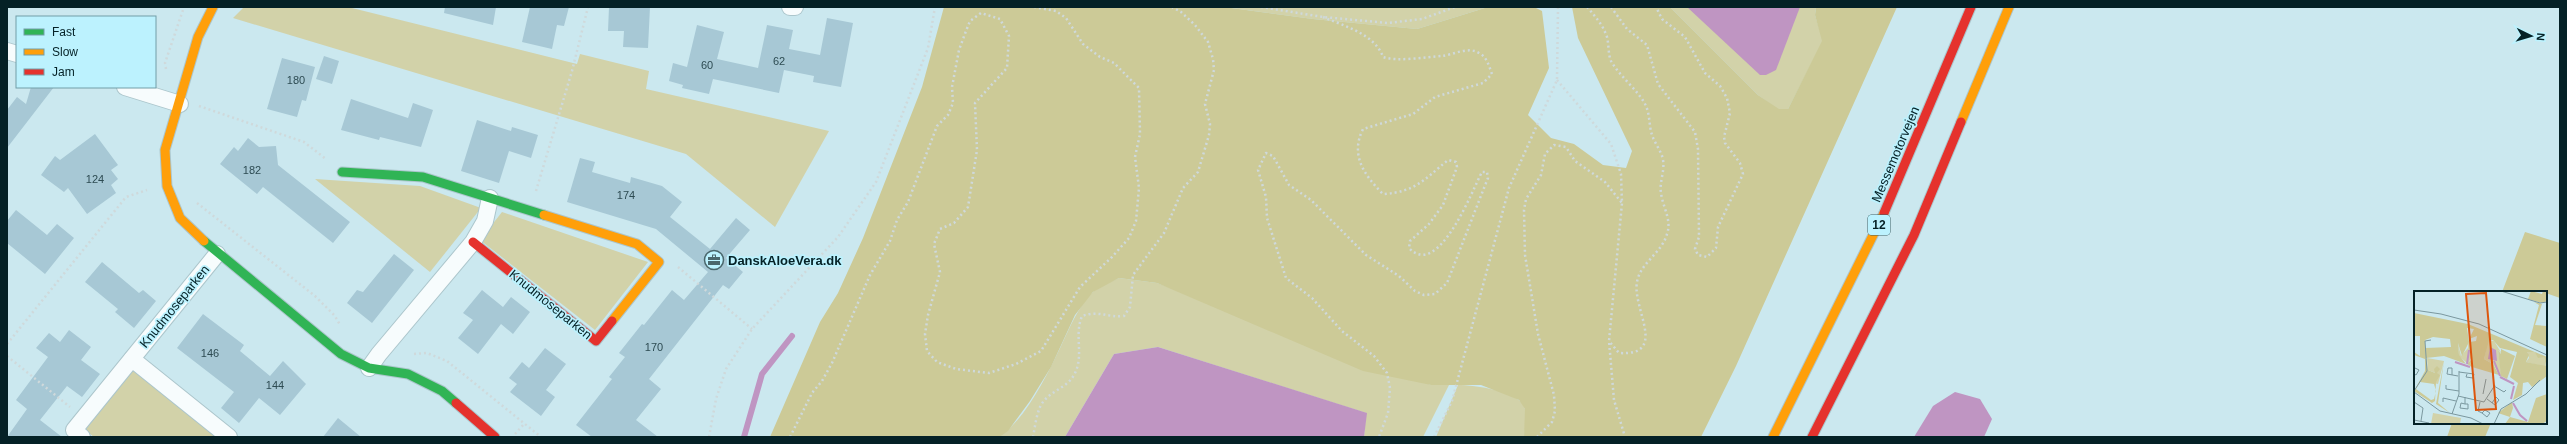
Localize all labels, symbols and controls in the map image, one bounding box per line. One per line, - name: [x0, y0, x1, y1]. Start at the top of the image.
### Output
- legend: [16, 16, 156, 88]
- north arrow: [2511, 16, 2551, 56]
- text: Fast: [52, 25, 76, 39]
- text: N: [2535, 32, 2547, 41]
- text: Slow: [52, 45, 78, 59]
- house number: 62: [773, 55, 785, 67]
- house number: 60: [701, 59, 713, 71]
- text: Jam: [52, 65, 75, 79]
- house number: 180: [287, 74, 305, 86]
- street label: Messemotorvejen: [1869, 104, 1922, 204]
- house number: 182: [243, 164, 261, 176]
- house number: 124: [86, 173, 104, 185]
- house number: 174: [617, 189, 635, 201]
- road number: 12: [1868, 215, 1890, 235]
- office icon: DanskAloeVera.dk: [703, 249, 725, 271]
- place label: DanskAloeVera.dk: [728, 253, 842, 268]
- street label: Knudmoseparken: [136, 262, 212, 351]
- street label: Knudmoseparken: [506, 266, 595, 342]
- inset map: [2414, 291, 2547, 424]
- house number: 170: [645, 341, 663, 353]
- house number: 146: [201, 347, 219, 359]
- house number: 144: [266, 379, 284, 391]

